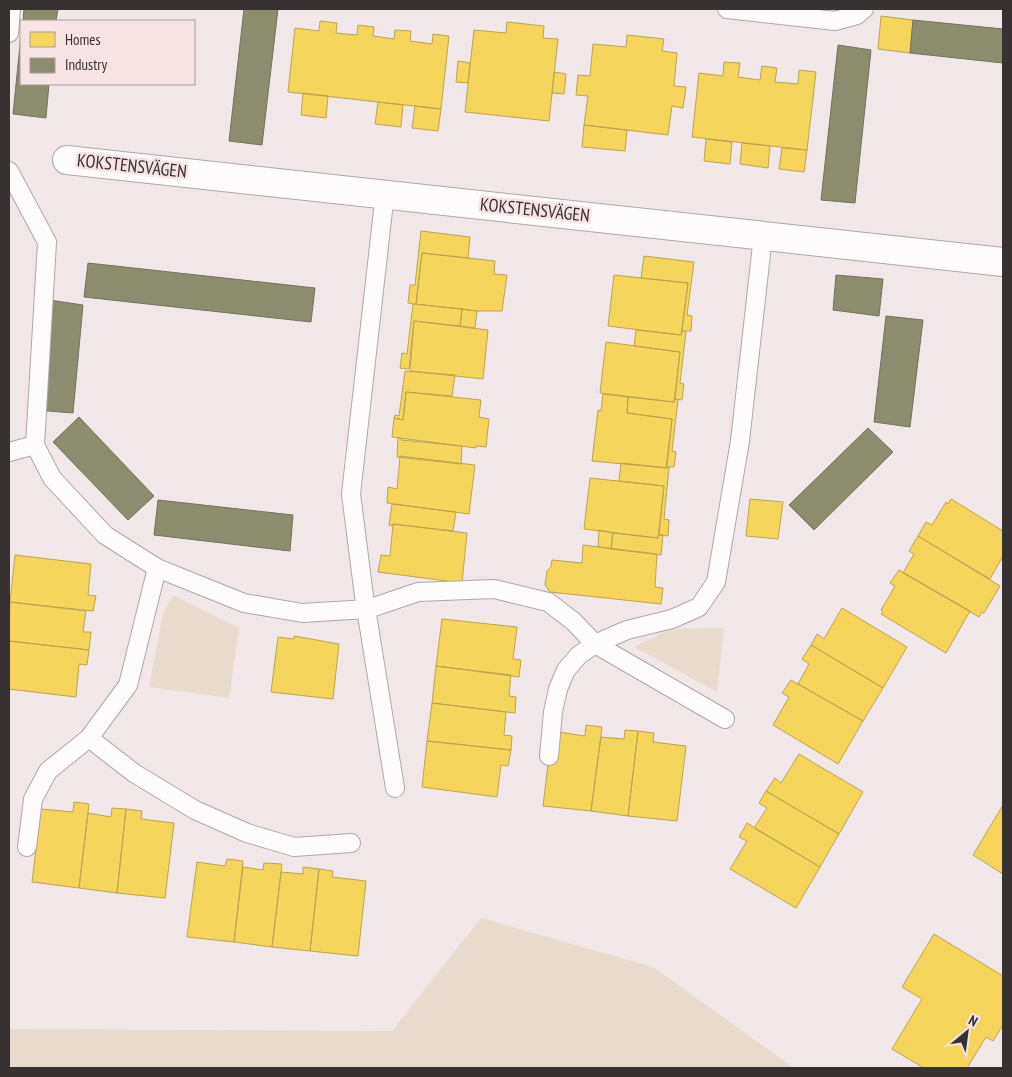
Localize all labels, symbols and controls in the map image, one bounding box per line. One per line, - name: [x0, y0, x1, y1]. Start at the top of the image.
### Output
- legend: [20, 20, 195, 85]
- text: Homes: [65, 30, 101, 49]
- text: Industry: [65, 55, 107, 74]
- street label: KOKSTENSVÄGEN: [76, 148, 188, 183]
- street label: KOKSTENSVÄGEN: [479, 192, 591, 227]
- north arrow: [942, 1007, 992, 1057]
- text: N: [966, 1011, 981, 1030]

